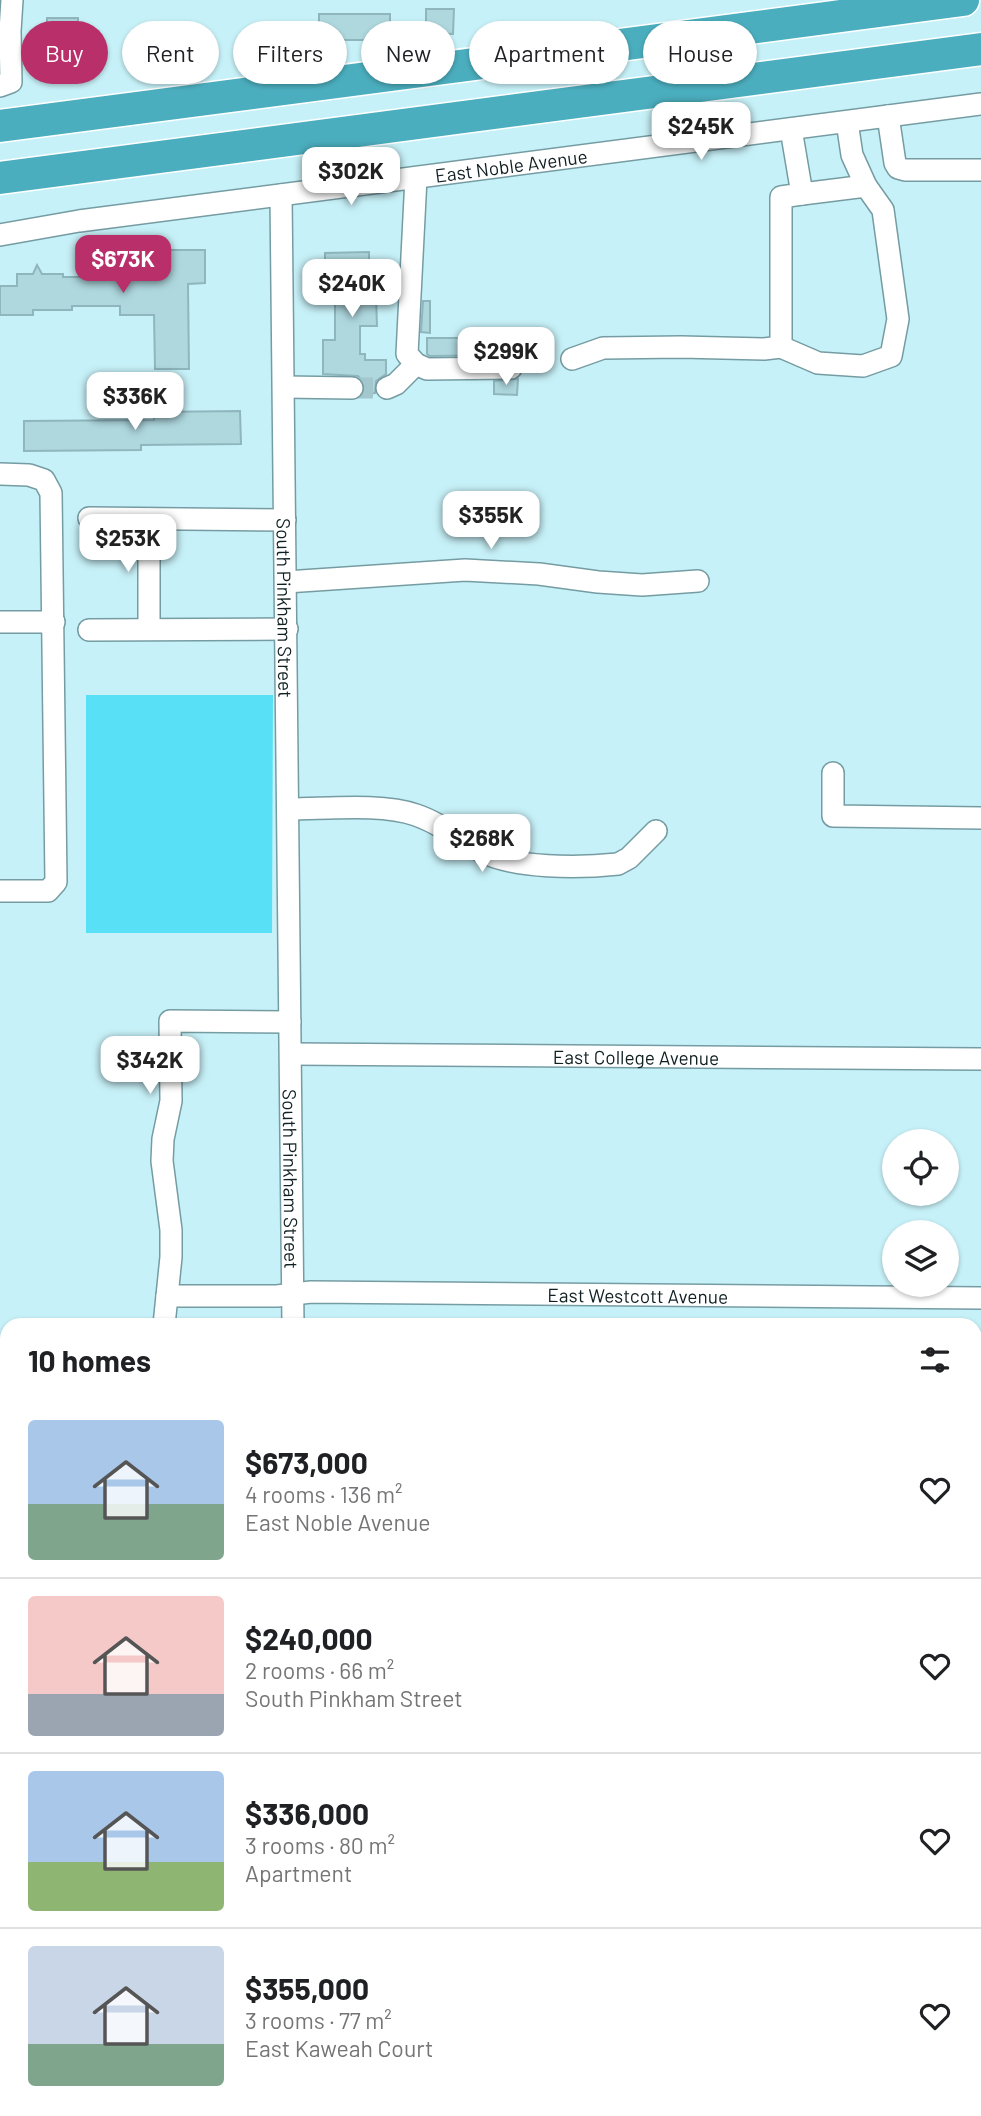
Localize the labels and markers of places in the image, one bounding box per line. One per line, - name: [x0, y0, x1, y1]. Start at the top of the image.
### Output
- pin: $245K: [652, 102, 750, 162]
- pin: $302K: [302, 148, 400, 207]
- pin: $673K: [74, 236, 172, 295]
- pin: $240K: [303, 260, 401, 319]
- pin: $299K: [457, 328, 555, 387]
- pin: $336K: [86, 372, 184, 432]
- pin: $355K: [442, 491, 540, 551]
- pin: $253K: [79, 514, 177, 574]
- pin: $268K: [433, 814, 531, 874]
- pin: $342K: [101, 1036, 199, 1096]

